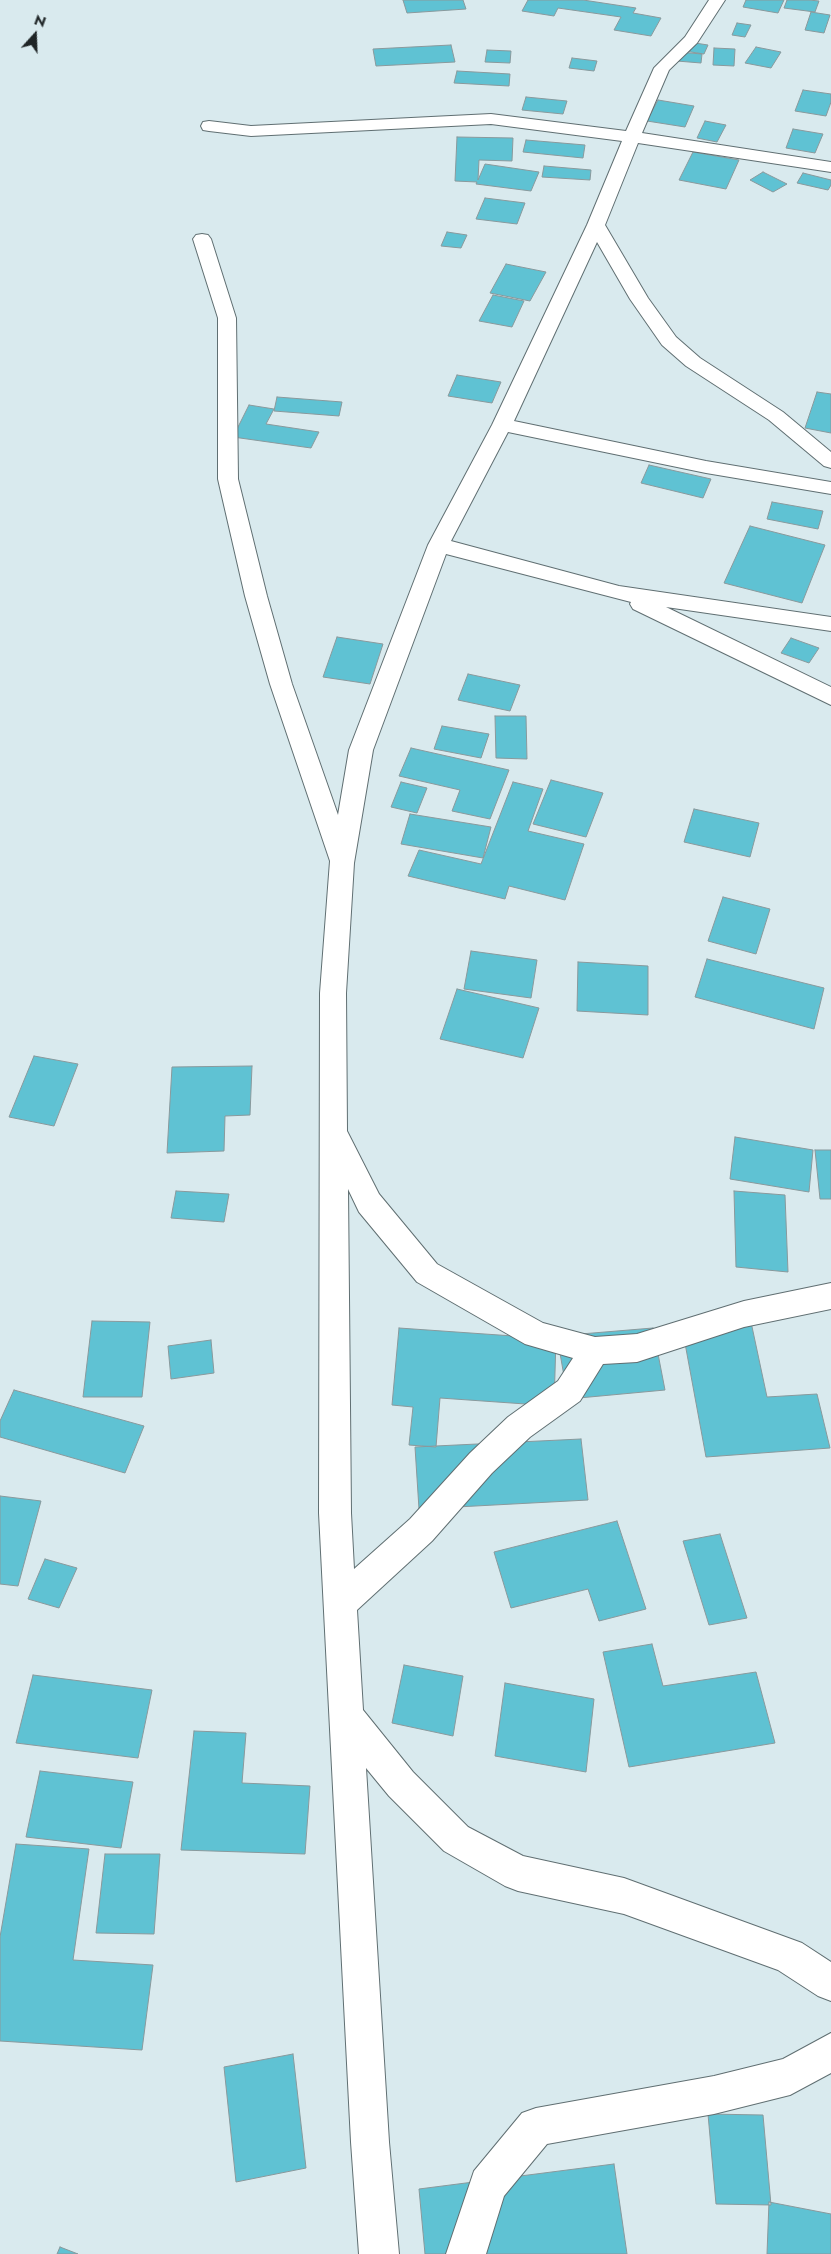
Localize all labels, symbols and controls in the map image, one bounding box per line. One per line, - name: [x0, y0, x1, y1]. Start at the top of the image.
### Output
- north arrow: [10, 10, 60, 60]
- text: N: [31, 10, 49, 32]

